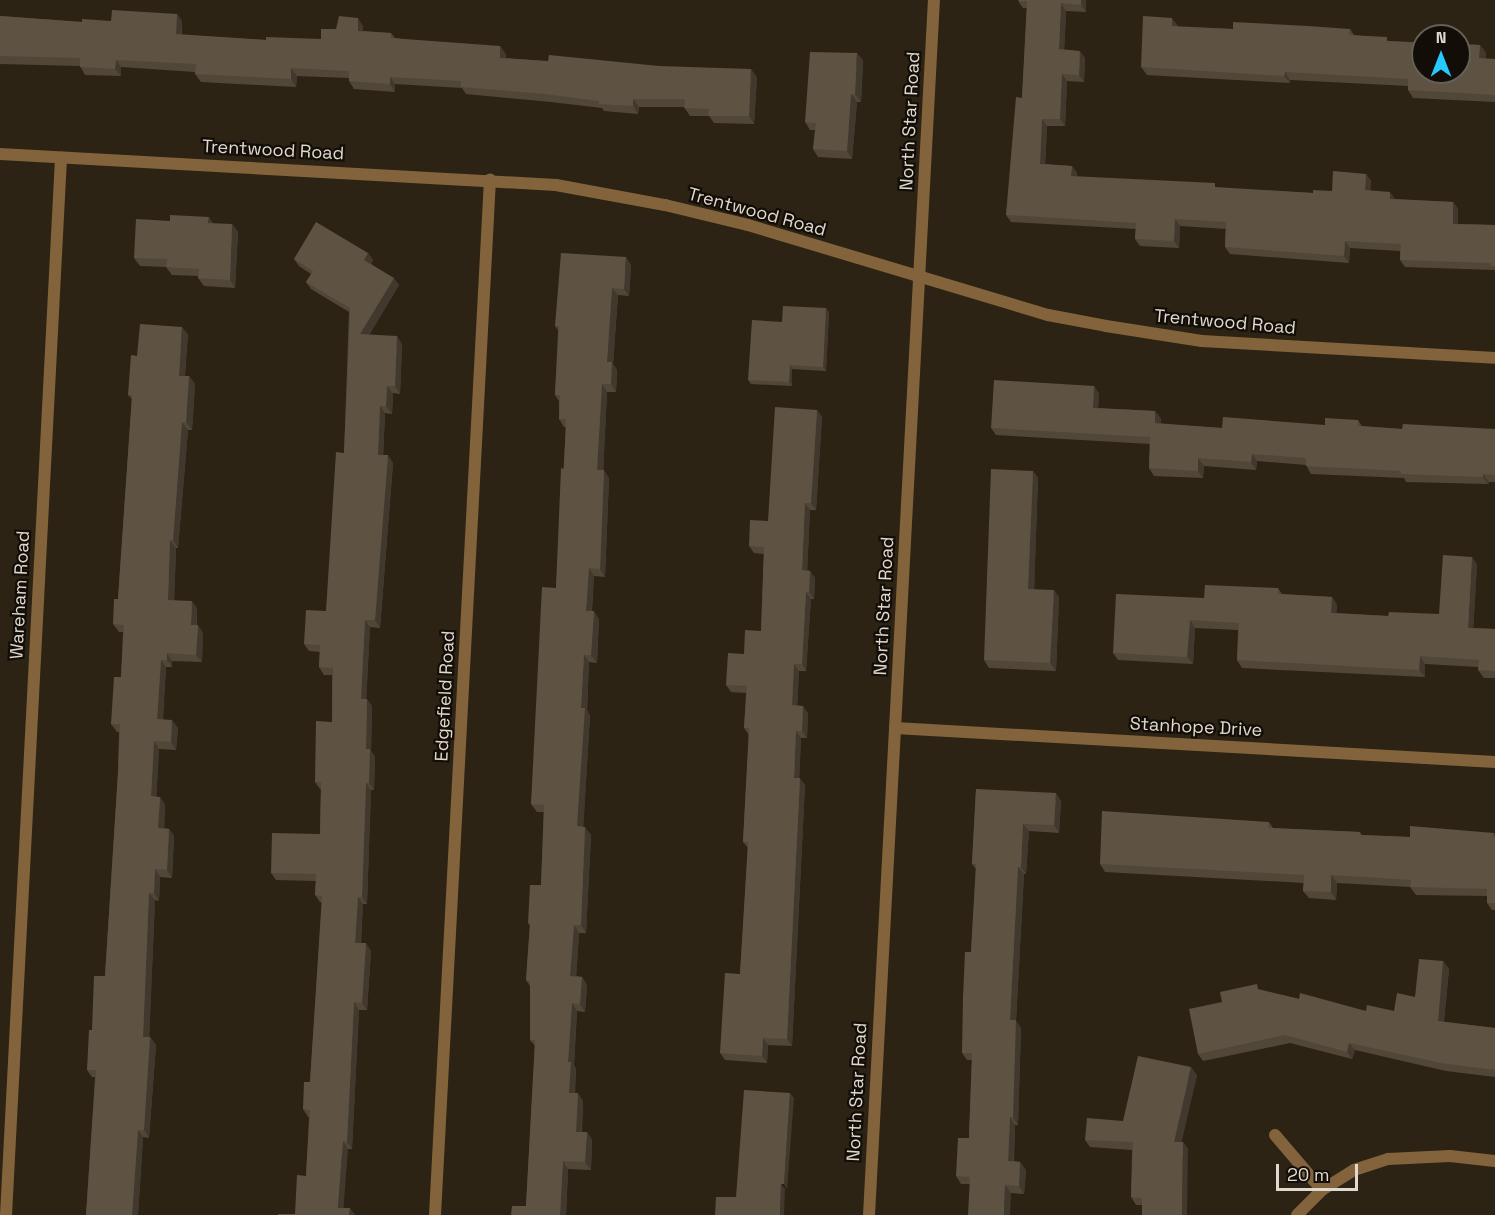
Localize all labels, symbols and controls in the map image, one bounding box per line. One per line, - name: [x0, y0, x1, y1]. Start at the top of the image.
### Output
- north arrow: [1411, 24, 1471, 84]
- text: N: [1436, 27, 1446, 48]
- street label: North Star Road: [896, 51, 924, 191]
- street label: Trentwood Road: [201, 135, 345, 165]
- street label: Trentwood Road: [685, 183, 829, 241]
- street label: Trentwood Road: [1153, 305, 1297, 339]
- street label: Wareham Road: [6, 530, 34, 660]
- street label: North Star Road: [870, 536, 898, 676]
- street label: Edgefield Road: [431, 630, 459, 762]
- street label: Stanhope Drive: [1129, 713, 1263, 741]
- street label: North Star Road: [843, 1022, 871, 1162]
- scale bar: [1279, 1152, 1362, 1190]
- text: 20 m: [1287, 1163, 1330, 1186]

